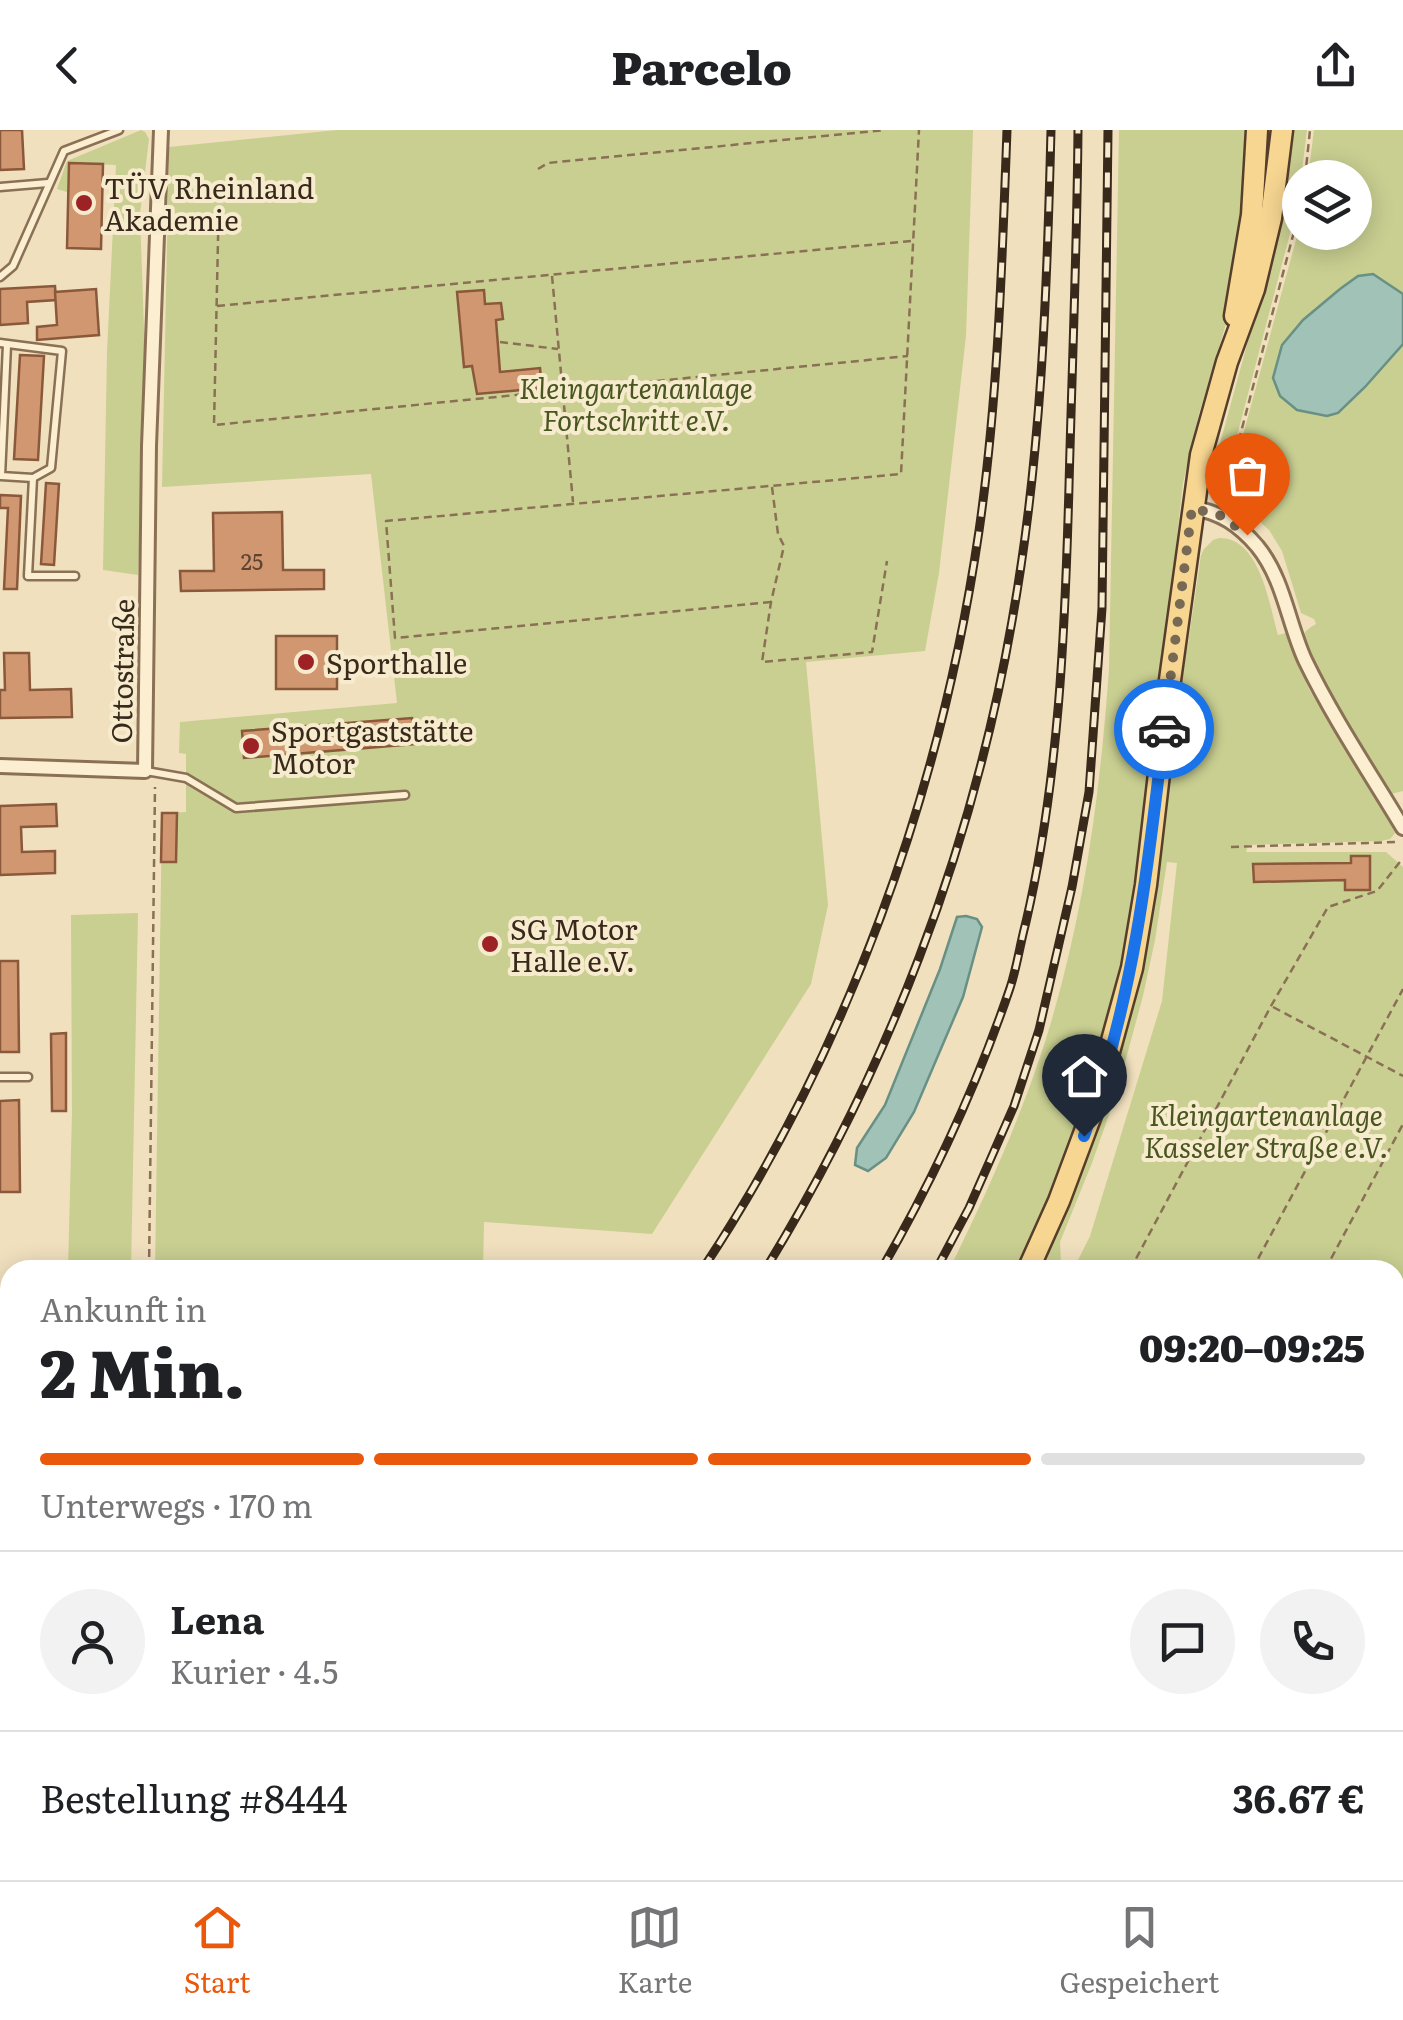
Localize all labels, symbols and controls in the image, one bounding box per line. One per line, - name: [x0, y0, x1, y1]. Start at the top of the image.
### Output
- text: Parcelo: [611, 32, 792, 99]
- icon: back: [40, 38, 95, 93]
- icon: share: [1308, 38, 1363, 93]
- map controls: [1282, 160, 1372, 250]
- button: layers: [1282, 160, 1372, 250]
- place label: TÜV Rheinland Akademie: [104, 166, 314, 240]
- marker: TÜV Rheinland Akademie: [73, 192, 95, 214]
- park label: Kleingartenanlage Fortschritt e.V.: [519, 366, 753, 440]
- pin: [1205, 433, 1290, 536]
- icon: bag: [1220, 448, 1275, 503]
- house number: 25: [241, 544, 263, 577]
- street label: Ottostraße: [99, 598, 143, 744]
- place label: Sporthalle: [326, 641, 467, 683]
- marker: Sporthalle: [295, 651, 317, 673]
- courier: [1114, 679, 1214, 779]
- icon: car: [1137, 702, 1192, 757]
- place label: Sportgaststätte Motor: [271, 709, 474, 783]
- marker: Sportgaststätte Motor: [240, 735, 262, 757]
- place label: SG Motor Halle e.V.: [510, 907, 638, 981]
- marker: SG Motor Halle e.V.: [479, 933, 501, 955]
- pin: [1042, 1034, 1127, 1137]
- icon: home: [1057, 1049, 1112, 1104]
- park label: Kleingartenanlage Kasseler Straße e.V.: [1144, 1093, 1388, 1167]
- text: Ankunft in: [40, 1284, 207, 1332]
- text: 09:20–09:25: [1139, 1317, 1365, 1374]
- text: 2 Min.: [40, 1321, 245, 1418]
- text: Unterwegs · 170 m: [40, 1480, 313, 1528]
- button: person: [40, 1589, 145, 1694]
- text: Lena: [170, 1589, 264, 1646]
- button: chat: [1130, 1589, 1235, 1694]
- button: phone: [1260, 1589, 1365, 1694]
- text: Kurier · 4.5: [170, 1646, 338, 1694]
- text: Bestellung #8444: [40, 1768, 348, 1825]
- text: 36.67 €: [1232, 1768, 1365, 1825]
- tab: Start: [184, 1900, 251, 2002]
- tab: Karte: [618, 1900, 692, 2002]
- tab: Gespeichert: [1059, 1900, 1219, 2002]

